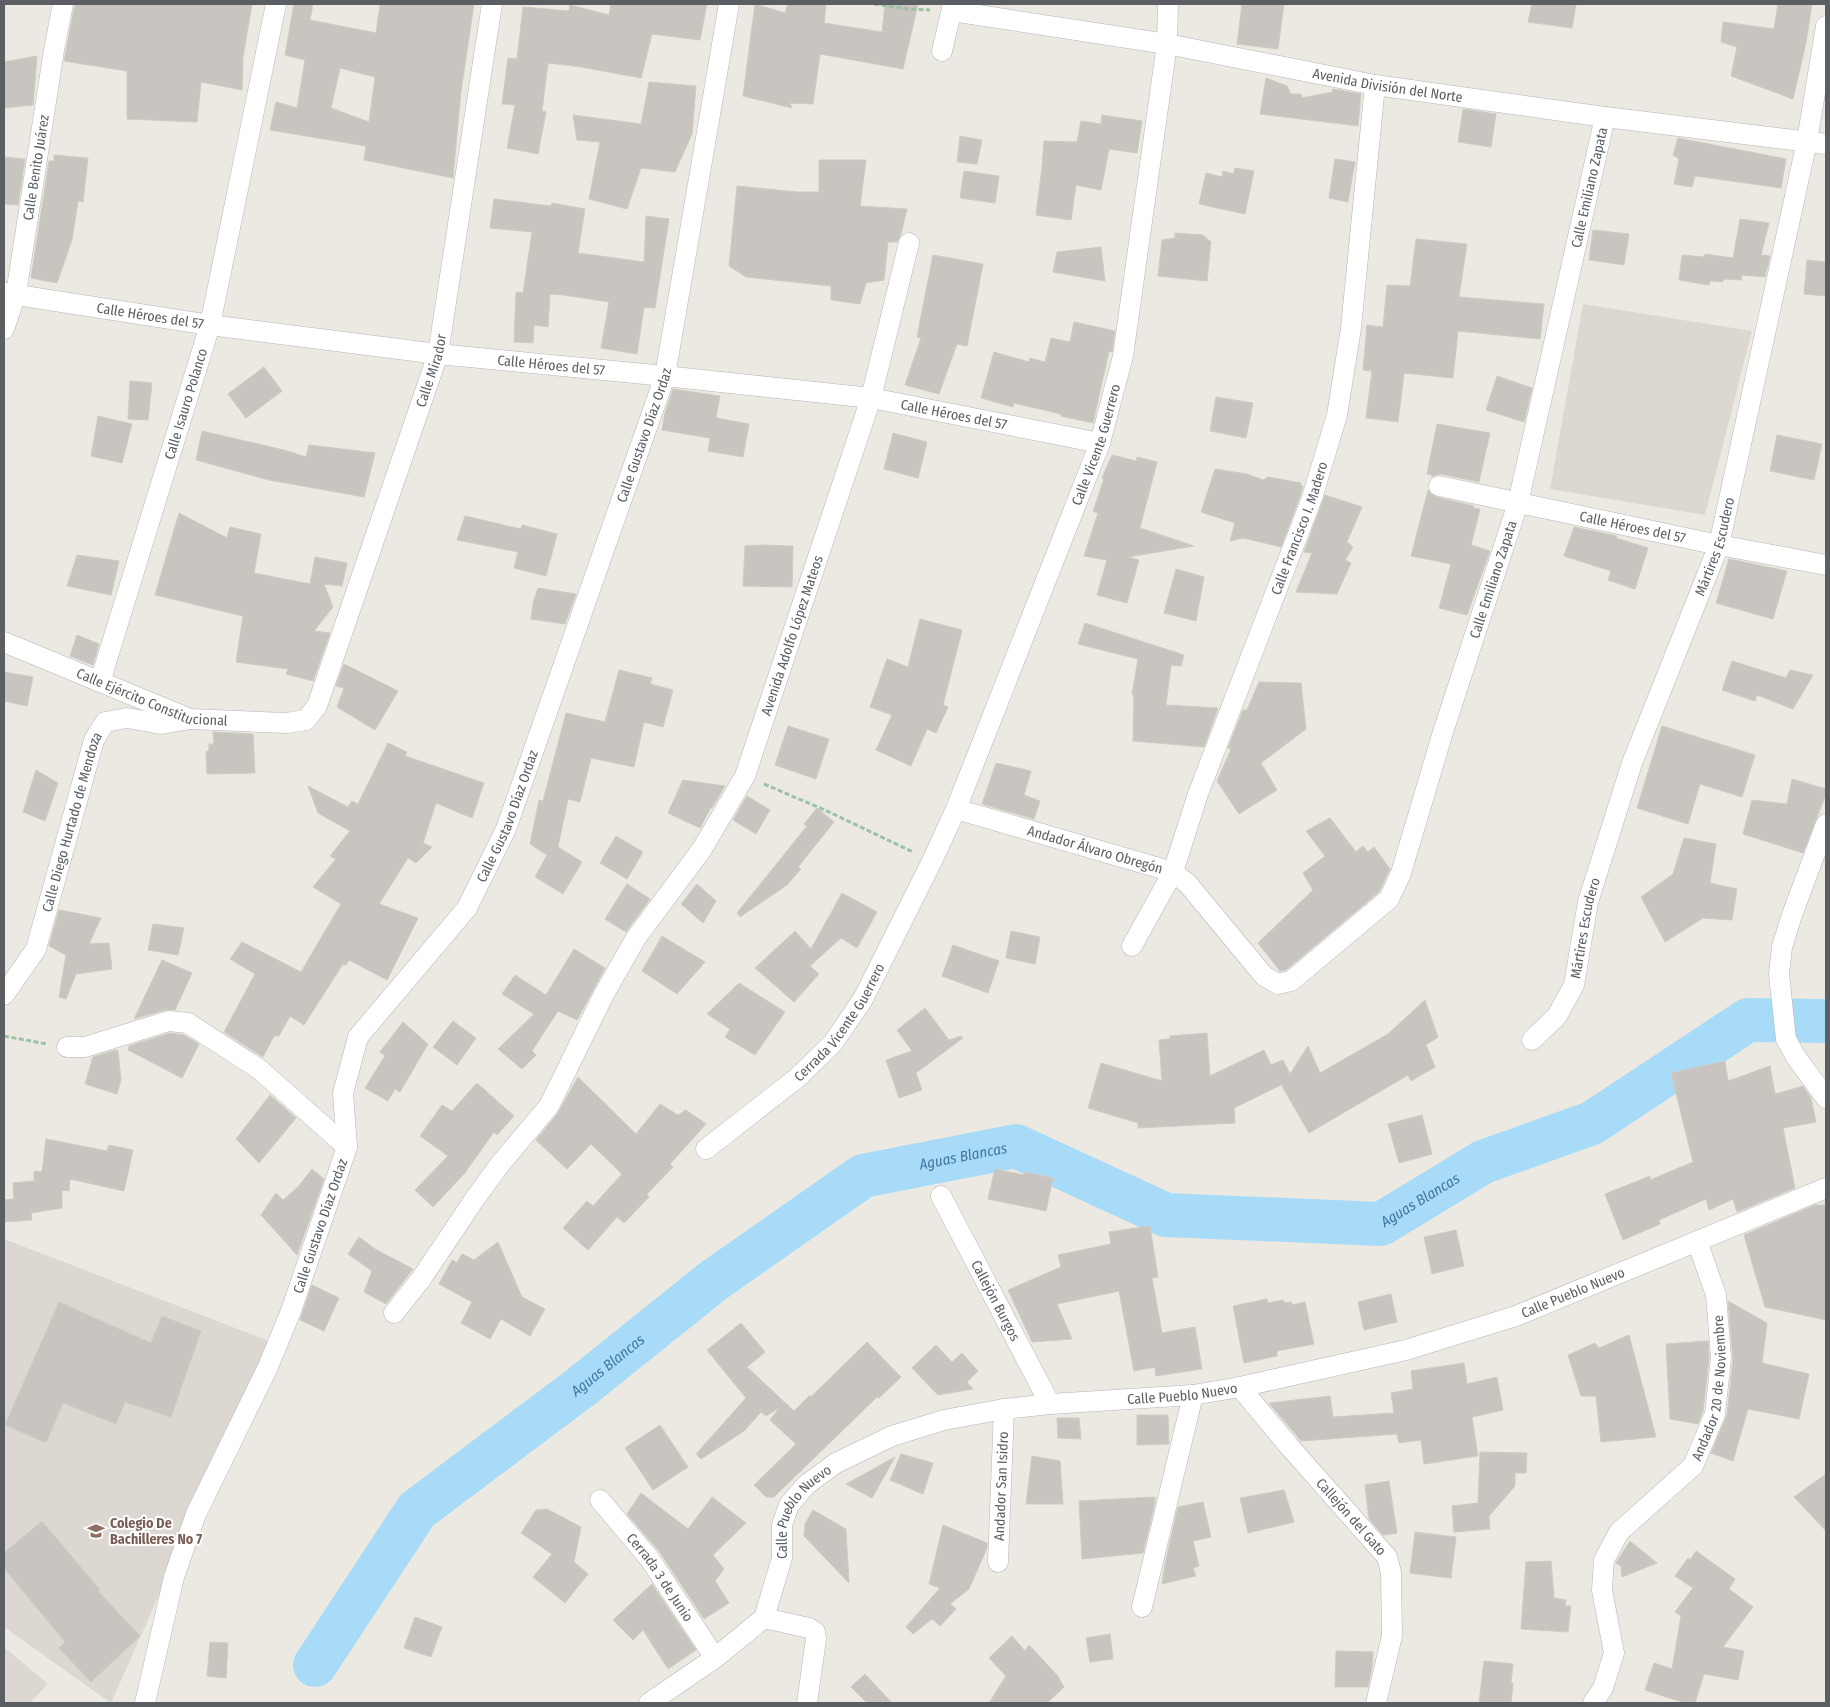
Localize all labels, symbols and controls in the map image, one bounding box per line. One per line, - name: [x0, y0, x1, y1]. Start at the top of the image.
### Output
- street label: Avenida División del Norte: [1311, 65, 1464, 106]
- street label: Calle Benito Juárez: [20, 113, 53, 222]
- street label: Calle Emiliano Zapata: [1568, 125, 1611, 249]
- street label: Calle Héroes del 57: [95, 300, 205, 333]
- street label: Calle Mirador: [412, 333, 450, 409]
- street label: Calle Isauro Polanco: [161, 346, 211, 462]
- street label: Calle Héroes del 57: [497, 352, 606, 379]
- street label: Calle Gustavo Díaz Ordaz: [613, 366, 675, 505]
- street label: Calle Vicente Guerrero: [1068, 382, 1124, 508]
- street label: Calle Héroes del 57: [899, 396, 1009, 434]
- street label: Calle Francisco I. Madero: [1268, 460, 1331, 597]
- street label: Mártires Escudero: [1692, 496, 1738, 598]
- street label: Calle Héroes del 57: [1578, 508, 1688, 547]
- street label: Calle Emiliano Zapata: [1466, 518, 1521, 641]
- street label: Avenida Adolfo López Mateos: [758, 553, 827, 718]
- street label: Calle Ejército Constitucional: [74, 665, 228, 730]
- street label: Calle Diego Hurtado de Mendoza: [39, 729, 106, 914]
- street label: Calle Gustavo Díaz Ordaz: [473, 748, 542, 885]
- street label: Andador Álvaro Obregón: [1025, 822, 1165, 878]
- street label: Mártires Escudero: [1567, 876, 1604, 980]
- street label: Cerrada Vicente Guerrero: [791, 961, 888, 1085]
- water label: Aguas Blancas: [917, 1139, 1009, 1174]
- street label: Calle Gustavo Díaz Ordaz: [290, 1156, 351, 1296]
- water label: Aguas Blancas: [1377, 1169, 1463, 1232]
- street label: Callejón Burgos: [967, 1257, 1024, 1344]
- street label: Calle Pueblo Nuevo: [1519, 1264, 1627, 1322]
- street label: Andador 20 de Noviembre: [1688, 1315, 1730, 1463]
- water label: Aguas Blancas: [567, 1330, 649, 1401]
- street label: Calle Pueblo Nuevo: [1127, 1380, 1239, 1408]
- street label: Andador San Isidro: [991, 1431, 1012, 1541]
- street label: Calle Pueblo Nuevo: [774, 1461, 835, 1559]
- street label: Callejón del Gato: [1312, 1475, 1390, 1559]
- place label: Colegio De Bachilleres No 7: [110, 1515, 202, 1548]
- school or university icon: Colegio De Bachilleres No 7: [86, 1521, 106, 1541]
- street label: Cerrada 3 de Junio: [623, 1530, 697, 1625]

